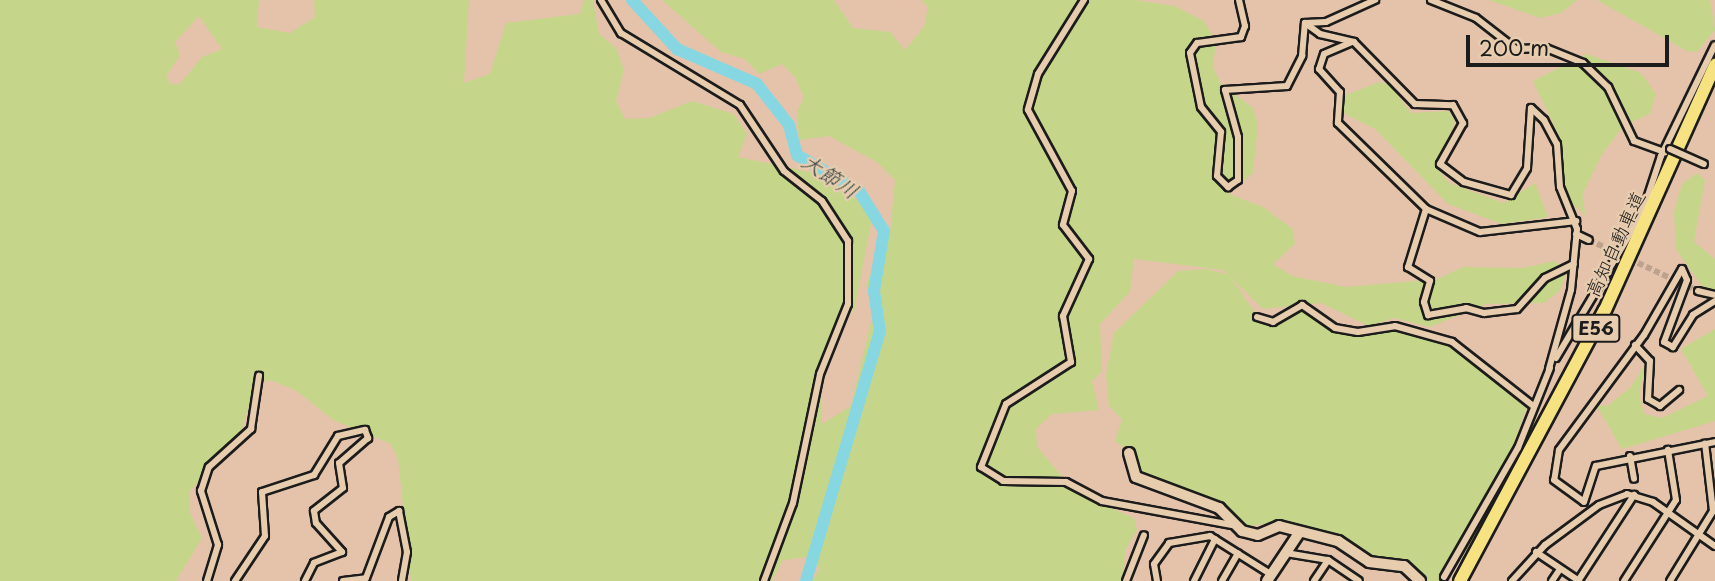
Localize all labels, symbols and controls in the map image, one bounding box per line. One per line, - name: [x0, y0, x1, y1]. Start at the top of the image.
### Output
- scale bar: [1470, 21, 1673, 65]
- text: 200 m: [1479, 31, 1549, 63]
- water label: 大節川: [798, 147, 864, 203]
- street label: 高知自動車道: [1581, 188, 1649, 300]
- road number: E56: [1570, 314, 1622, 342]

